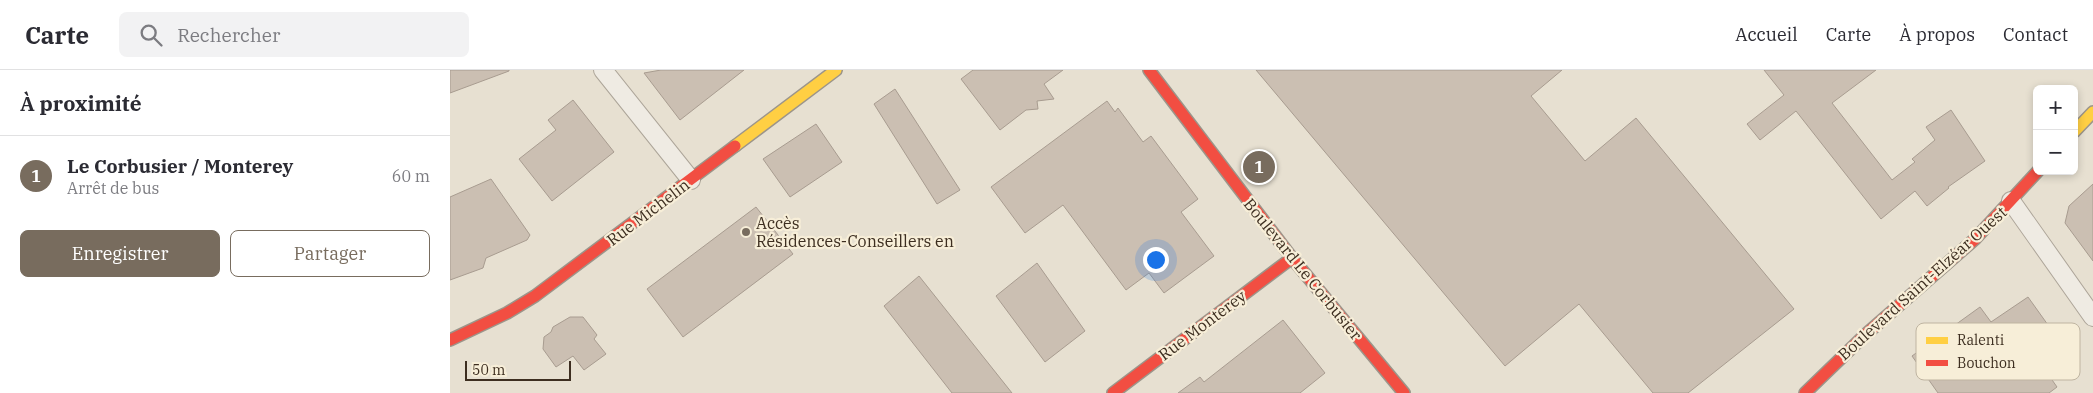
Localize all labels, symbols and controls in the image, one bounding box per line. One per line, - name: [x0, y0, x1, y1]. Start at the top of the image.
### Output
- search box: [119, 12, 469, 57]
- text: Carte: [25, 19, 89, 51]
- icon: search: [137, 21, 165, 49]
- text: Rechercher: [177, 23, 280, 47]
- text: Accueil: [1735, 23, 1798, 46]
- text: Carte: [1826, 23, 1871, 46]
- text: À propos: [1899, 23, 1975, 46]
- text: Contact: [2003, 23, 2068, 46]
- map controls: [2033, 85, 2078, 175]
- button: +: [2033, 85, 2078, 130]
- text: À proximité: [20, 89, 142, 117]
- button: −: [2033, 130, 2078, 175]
- pin: 1: [1243, 148, 1275, 186]
- text: Le Corbusier / Monterey: [67, 154, 293, 178]
- text: 1: [31, 166, 41, 186]
- text: 60 m: [392, 166, 430, 186]
- street label: Rue Michelin: [603, 174, 693, 250]
- text: Arrêt de bus: [67, 178, 159, 198]
- street label: Boulevard Le Corbusier: [1240, 194, 1366, 344]
- street label: Boulevard Saint-Elzéar Ouest: [1833, 202, 2011, 364]
- place label: Accès Résidences-Conseillers en: [756, 213, 954, 251]
- marker: Accès Résidences-Conseillers en: [740, 226, 752, 238]
- button: Enregistrer: [20, 230, 220, 277]
- button: Partager: [230, 230, 430, 277]
- your location: [1143, 247, 1169, 273]
- street label: Rue Monterey: [1154, 285, 1250, 364]
- legend: [1916, 323, 2080, 380]
- text: Ralenti: [1957, 331, 2004, 349]
- text: Bouchon: [1957, 354, 2016, 372]
- scale bar: [465, 358, 571, 381]
- text: 50 m: [472, 361, 505, 379]

